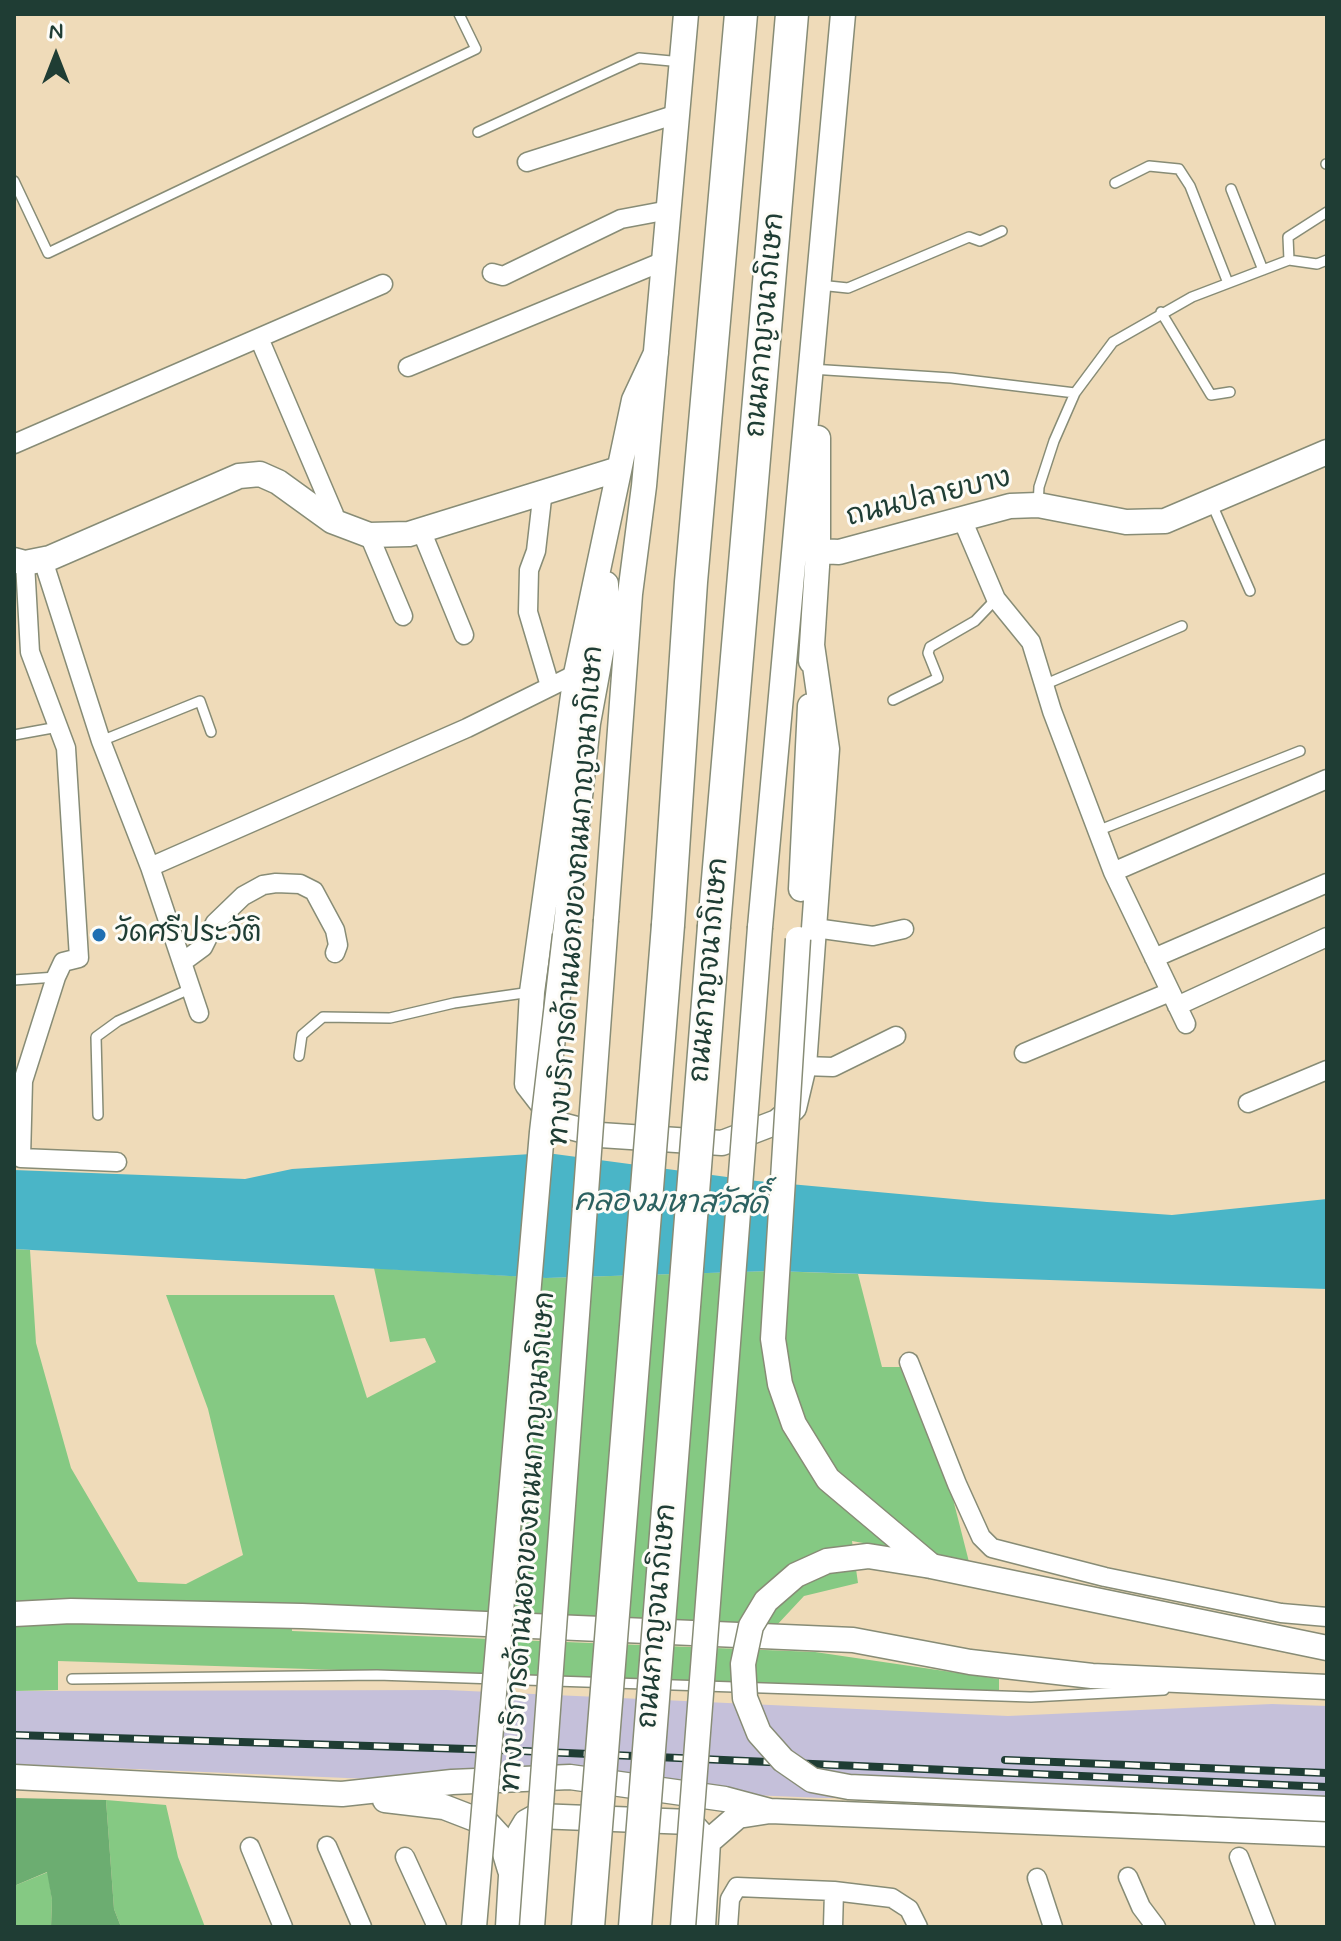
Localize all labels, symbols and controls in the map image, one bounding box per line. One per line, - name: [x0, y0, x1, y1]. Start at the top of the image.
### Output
- north arrow: [16, 16, 96, 96]
- text: N: [49, 18, 63, 46]
- street label: ถนนกาญจนาภิเษก: [740, 211, 794, 439]
- street label: ถนนปลายบาง: [843, 462, 1015, 536]
- street label: ทางบริการด้านนอกของถนนกาญจนาภิเษก: [544, 645, 612, 1147]
- street label: ถนนกาญจนาภิเษก: [684, 856, 738, 1084]
- place label: วัดศรีประวัติ: [115, 918, 261, 952]
- marker: วัดศรีประวัติ: [90, 926, 108, 944]
- water label: คลองมหาสวัสดิ์: [574, 1185, 768, 1225]
- street label: ทางบริการด้านนอกของถนนกาญจนาภิเษก: [496, 1291, 564, 1793]
- street label: ถนนกาญจนาภิเษก: [632, 1502, 686, 1730]

